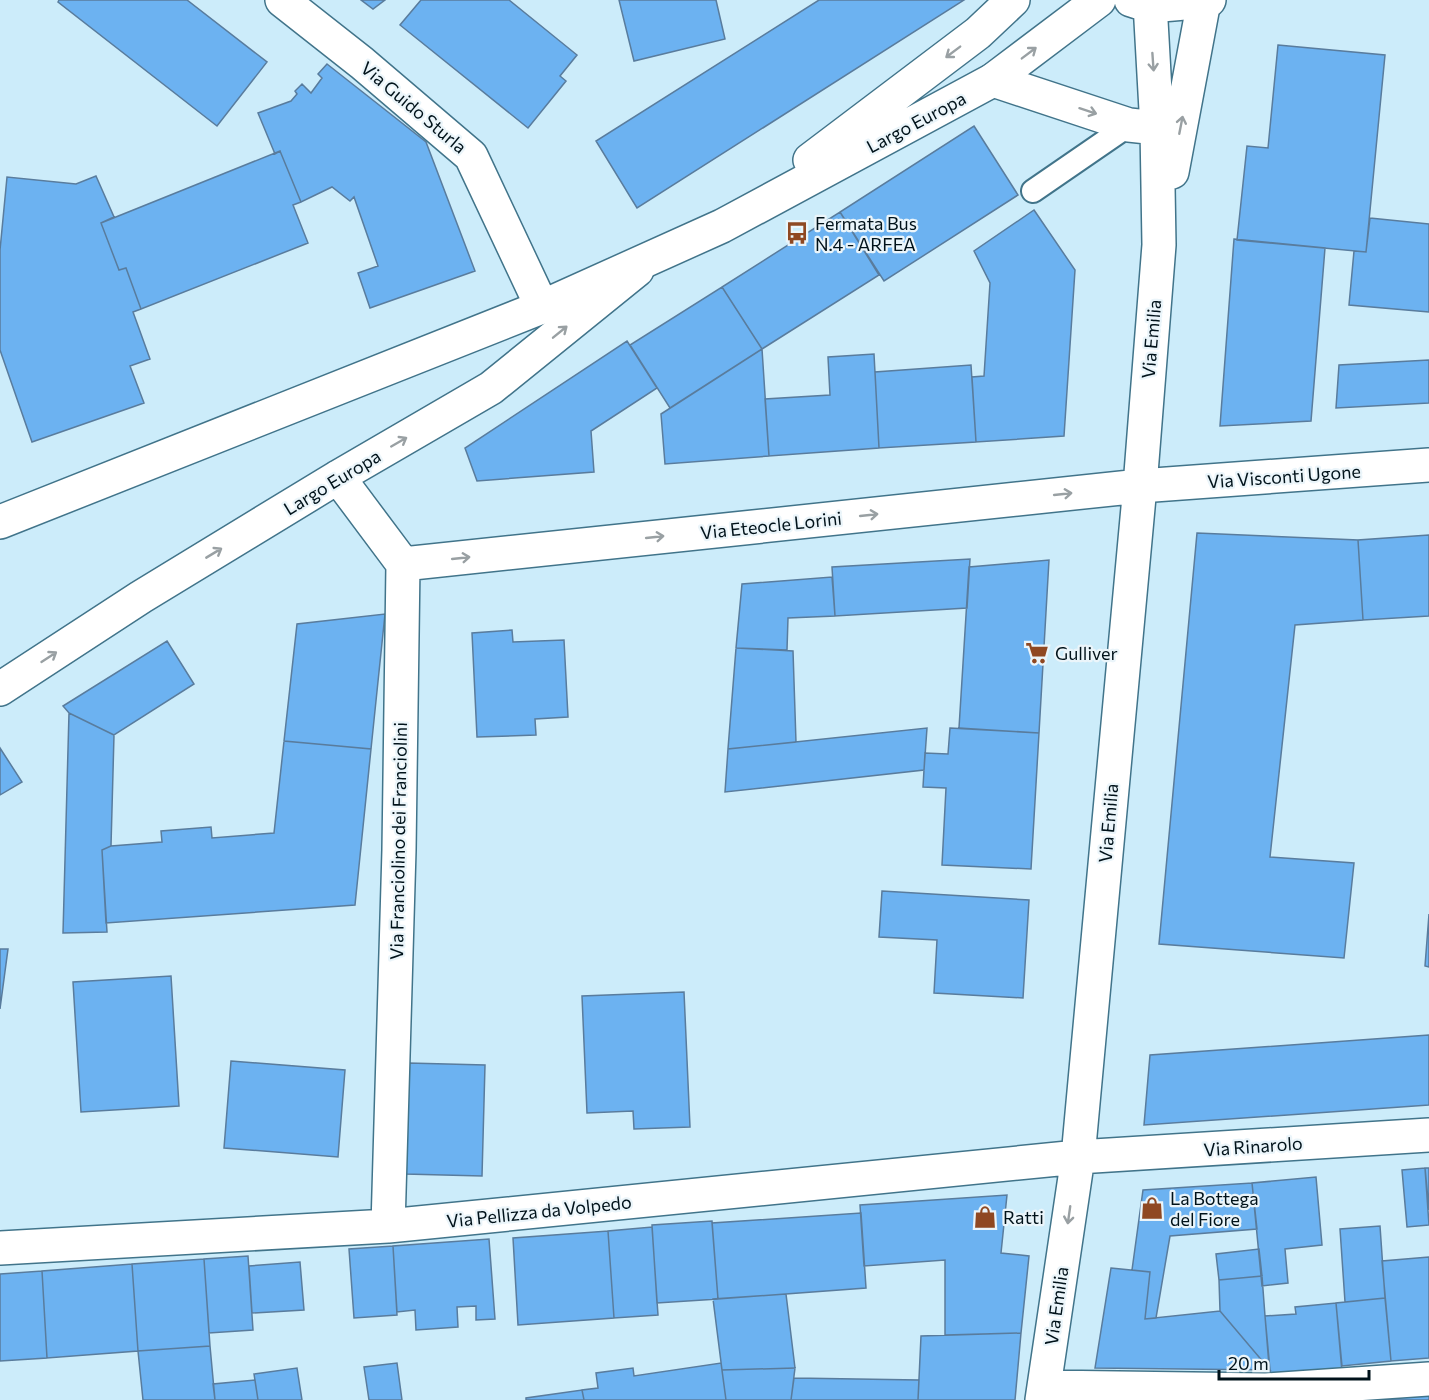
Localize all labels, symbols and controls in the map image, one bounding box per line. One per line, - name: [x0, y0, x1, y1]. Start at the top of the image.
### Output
- one-way arrow: [945, 45, 961, 58]
- one-way arrow: [1020, 47, 1036, 60]
- one-way arrow: [1148, 51, 1159, 71]
- street label: Via Guido Sturla: [357, 56, 471, 158]
- street label: Largo Europa: [863, 87, 969, 157]
- one-way arrow: [1078, 107, 1097, 118]
- one-way arrow: [1176, 116, 1187, 135]
- place label: Fermata Bus N.4 - ARFEA: [815, 212, 917, 255]
- bus stop icon: Fermata Bus N.4 - ARFEA: [784, 220, 810, 246]
- street label: Via Emilia: [1137, 298, 1165, 380]
- one-way arrow: [552, 326, 568, 339]
- one-way arrow: [390, 435, 407, 447]
- street label: Largo Europa: [280, 444, 384, 520]
- street label: Via Visconti Ugone: [1207, 460, 1361, 492]
- one-way arrow: [1053, 488, 1073, 499]
- street label: Via Eteocle Lorini: [699, 507, 843, 543]
- one-way arrow: [859, 509, 879, 520]
- one-way arrow: [644, 531, 664, 542]
- one-way arrow: [205, 546, 222, 558]
- one-way arrow: [450, 552, 470, 563]
- supermarket icon: Gulliver: [1024, 640, 1050, 666]
- place label: Gulliver: [1055, 642, 1118, 664]
- one-way arrow: [40, 650, 57, 662]
- street label: Via Franciolino dei Franciolini: [385, 722, 411, 960]
- street label: Via Emilia: [1094, 782, 1122, 864]
- street label: Via Rinarolo: [1203, 1132, 1303, 1160]
- place label: La Bottega del Fiore: [1170, 1187, 1259, 1230]
- street label: Via Pellizza da Volpedo: [445, 1190, 633, 1232]
- shop icon: La Bottega del Fiore: [1139, 1195, 1165, 1221]
- shop icon: Ratti: [972, 1204, 998, 1230]
- one-way arrow: [1064, 1205, 1075, 1224]
- place label: Ratti: [1003, 1206, 1044, 1228]
- street label: Via Emilia: [1040, 1265, 1072, 1347]
- scale bar: [1219, 1343, 1369, 1381]
- text: 20 m: [1228, 1352, 1269, 1374]

